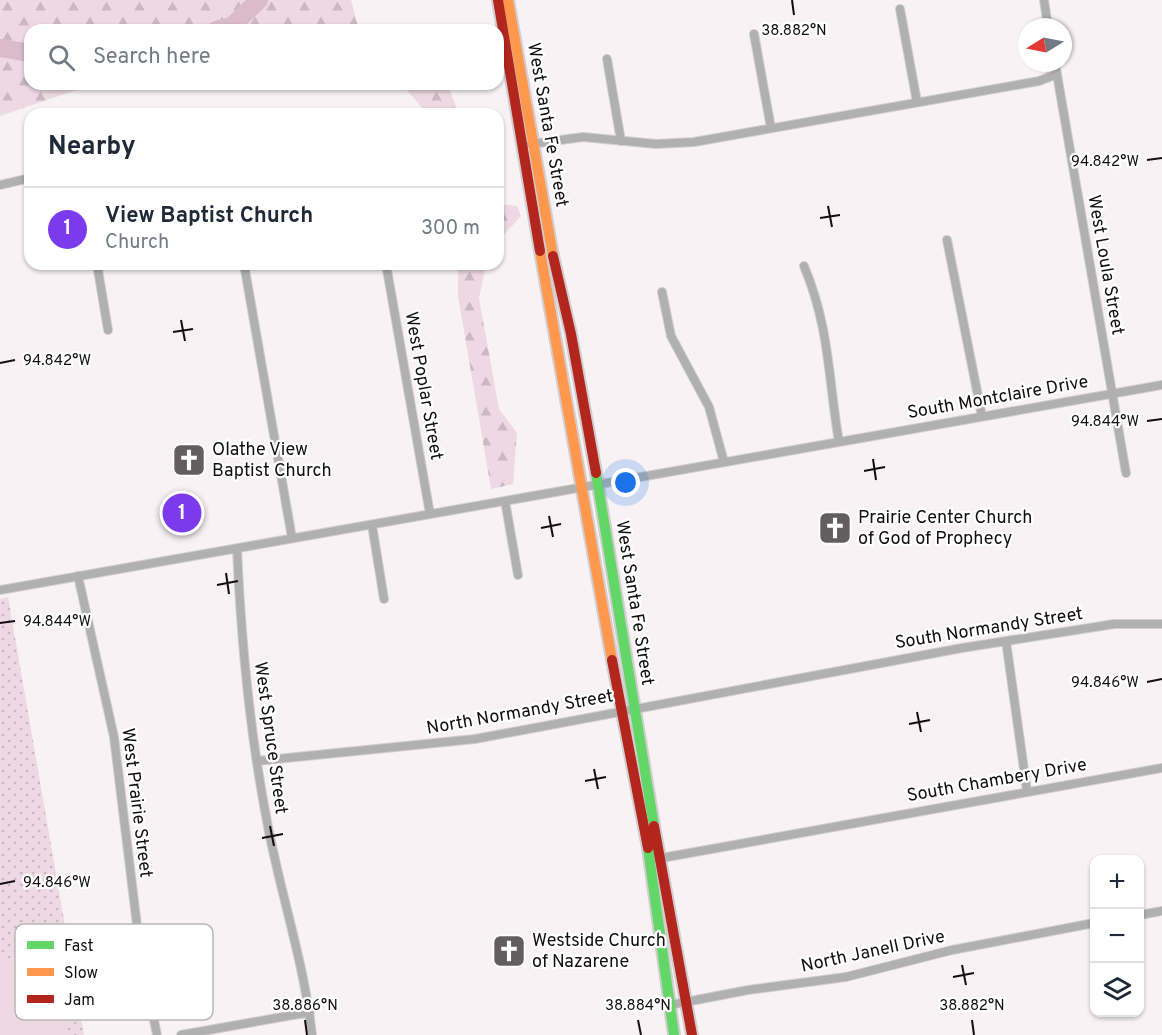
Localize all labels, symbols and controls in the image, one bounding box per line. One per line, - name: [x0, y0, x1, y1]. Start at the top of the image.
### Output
- north arrow: [1018, 18, 1072, 72]
- text: 38.882°N: [761, 22, 827, 41]
- search box: [24, 24, 504, 90]
- icon: search: [45, 41, 78, 74]
- street label: West Santa Fe Street: [521, 41, 573, 209]
- text: Search here: [93, 44, 211, 71]
- text: Nearby: [48, 131, 136, 164]
- text: 94.842°W: [1071, 153, 1139, 172]
- street label: West Loula Street: [1081, 193, 1129, 337]
- text: View Baptist Church: [105, 203, 313, 230]
- text: 1: [64, 216, 72, 242]
- text: 300 m: [421, 216, 480, 242]
- text: Church: [105, 230, 169, 256]
- street label: West Poplar Street: [399, 310, 447, 462]
- text: 94.842°W: [23, 352, 91, 371]
- street label: South Montclaire Drive: [906, 371, 1090, 425]
- text: 94.844°W: [1071, 413, 1139, 432]
- place label: Olathe View Baptist Church: [212, 439, 332, 483]
- church icon: Olathe View Baptist Church: [171, 442, 207, 478]
- your location: [611, 468, 640, 497]
- pin: 1: [162, 490, 201, 536]
- place label: Prairie Center Church of God of Prophecy: [858, 507, 1032, 551]
- church icon: Prairie Center Church of God of Prophecy: [817, 510, 853, 546]
- street label: West Santa Fe Street: [610, 519, 658, 687]
- street label: South Normandy Street: [893, 603, 1085, 655]
- text: 94.844°W: [23, 613, 91, 632]
- street label: West Spruce Street: [248, 660, 292, 816]
- text: 94.846°W: [1071, 674, 1139, 693]
- street label: North Normandy Street: [425, 685, 615, 741]
- street label: West Prairie Street: [115, 727, 157, 879]
- street label: South Chambery Drive: [905, 754, 1089, 808]
- map controls: [1090, 855, 1144, 1017]
- button: +: [1090, 855, 1144, 909]
- text: 94.846°W: [23, 874, 91, 893]
- button: −: [1090, 909, 1144, 963]
- legend: [15, 924, 213, 1020]
- street label: North Janell Drive: [799, 925, 947, 979]
- place label: Westside Church of Nazarene: [532, 930, 666, 974]
- church icon: Westside Church of Nazarene: [491, 933, 527, 969]
- text: Fast: [64, 937, 94, 957]
- button: layers: [1090, 963, 1144, 1017]
- text: Slow: [64, 964, 98, 984]
- text: Jam: [64, 991, 95, 1011]
- text: 38.886°N: [272, 997, 338, 1016]
- text: 38.884°N: [605, 997, 671, 1016]
- text: 38.882°N: [939, 997, 1005, 1016]

